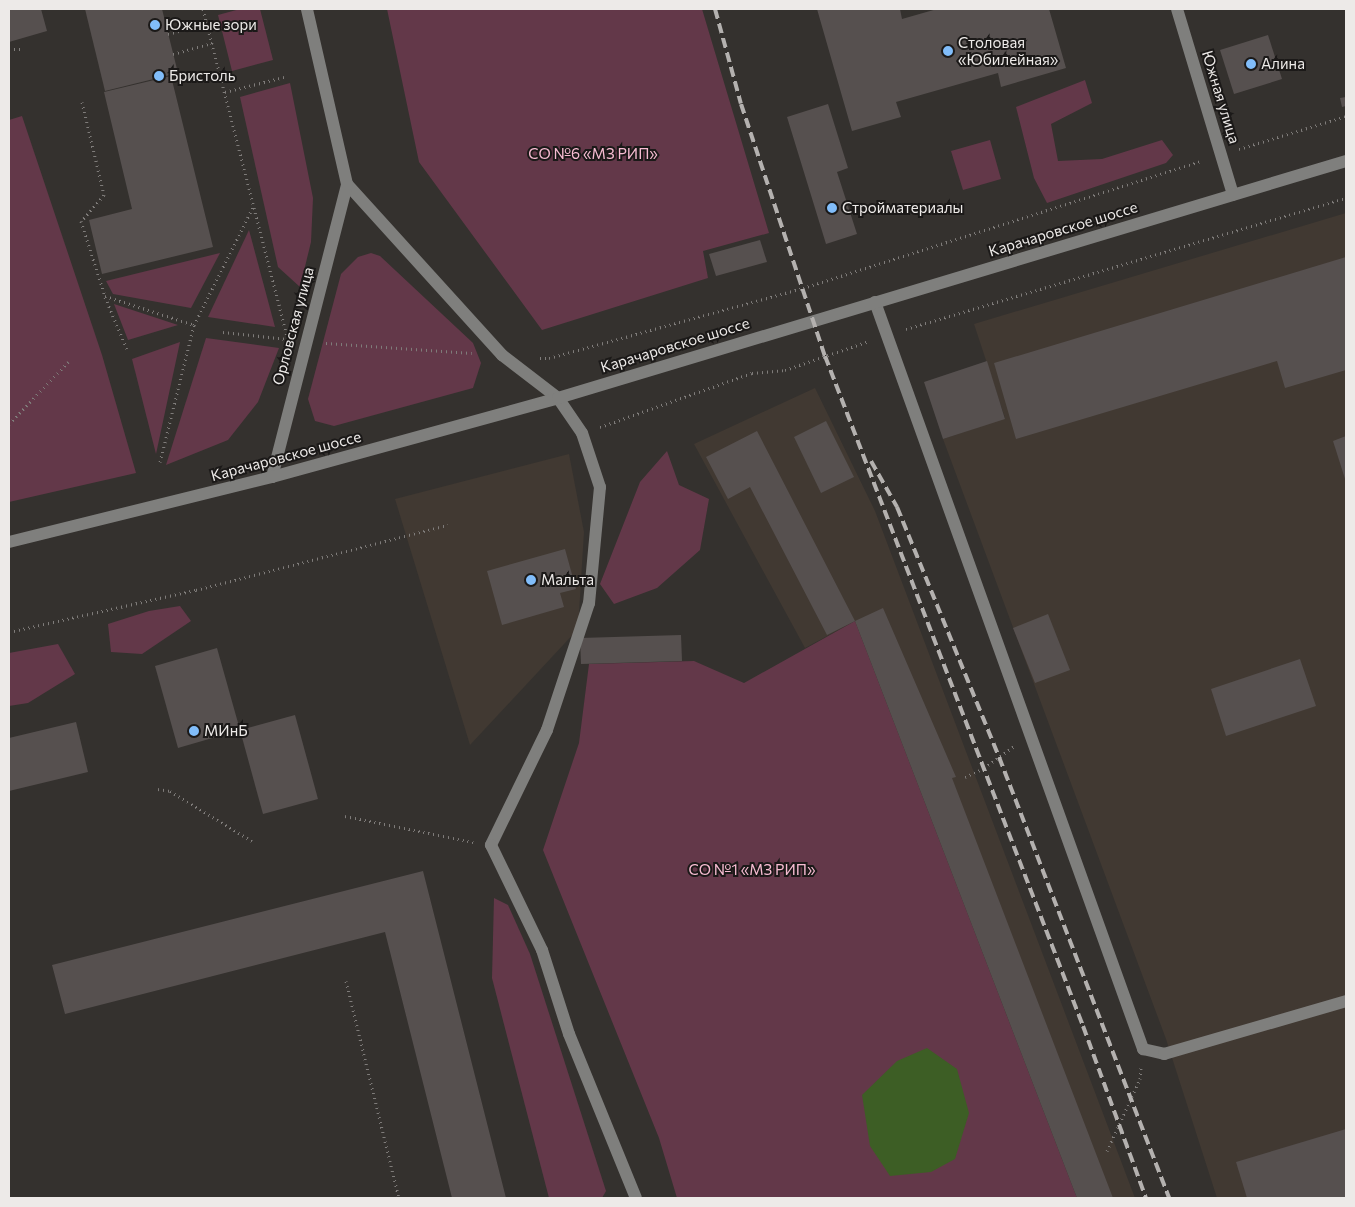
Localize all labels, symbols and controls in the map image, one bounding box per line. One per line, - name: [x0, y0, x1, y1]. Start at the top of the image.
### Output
- place label: Южные зори: [165, 16, 257, 34]
- marker: Южные зори: [149, 19, 161, 31]
- place label: Столовая «Юбилейная»: [958, 33, 1058, 68]
- marker: Столовая «Юбилейная»: [942, 45, 954, 57]
- street label: Южная улица: [1198, 48, 1244, 146]
- place label: Алина: [1261, 55, 1305, 73]
- marker: Алина: [1245, 58, 1257, 70]
- place label: Бристоль: [169, 67, 235, 85]
- marker: Бристоль: [153, 70, 165, 82]
- park label: СО №6 «МЗ РИП»: [528, 145, 658, 163]
- street label: Карачаровское шоссе: [986, 198, 1140, 260]
- place label: Стройматериалы: [842, 199, 963, 217]
- marker: Стройматериалы: [826, 202, 838, 214]
- street label: Орловская улица: [269, 265, 317, 387]
- street label: Карачаровское шоссе: [598, 314, 752, 376]
- street label: Карачаровское шоссе: [209, 427, 363, 485]
- place label: Мальта: [541, 571, 594, 589]
- marker: Мальта: [525, 574, 537, 586]
- place label: МИнБ: [204, 722, 248, 740]
- marker: МИнБ: [188, 725, 200, 737]
- park label: СО №1 «МЗ РИП»: [688, 861, 816, 879]

